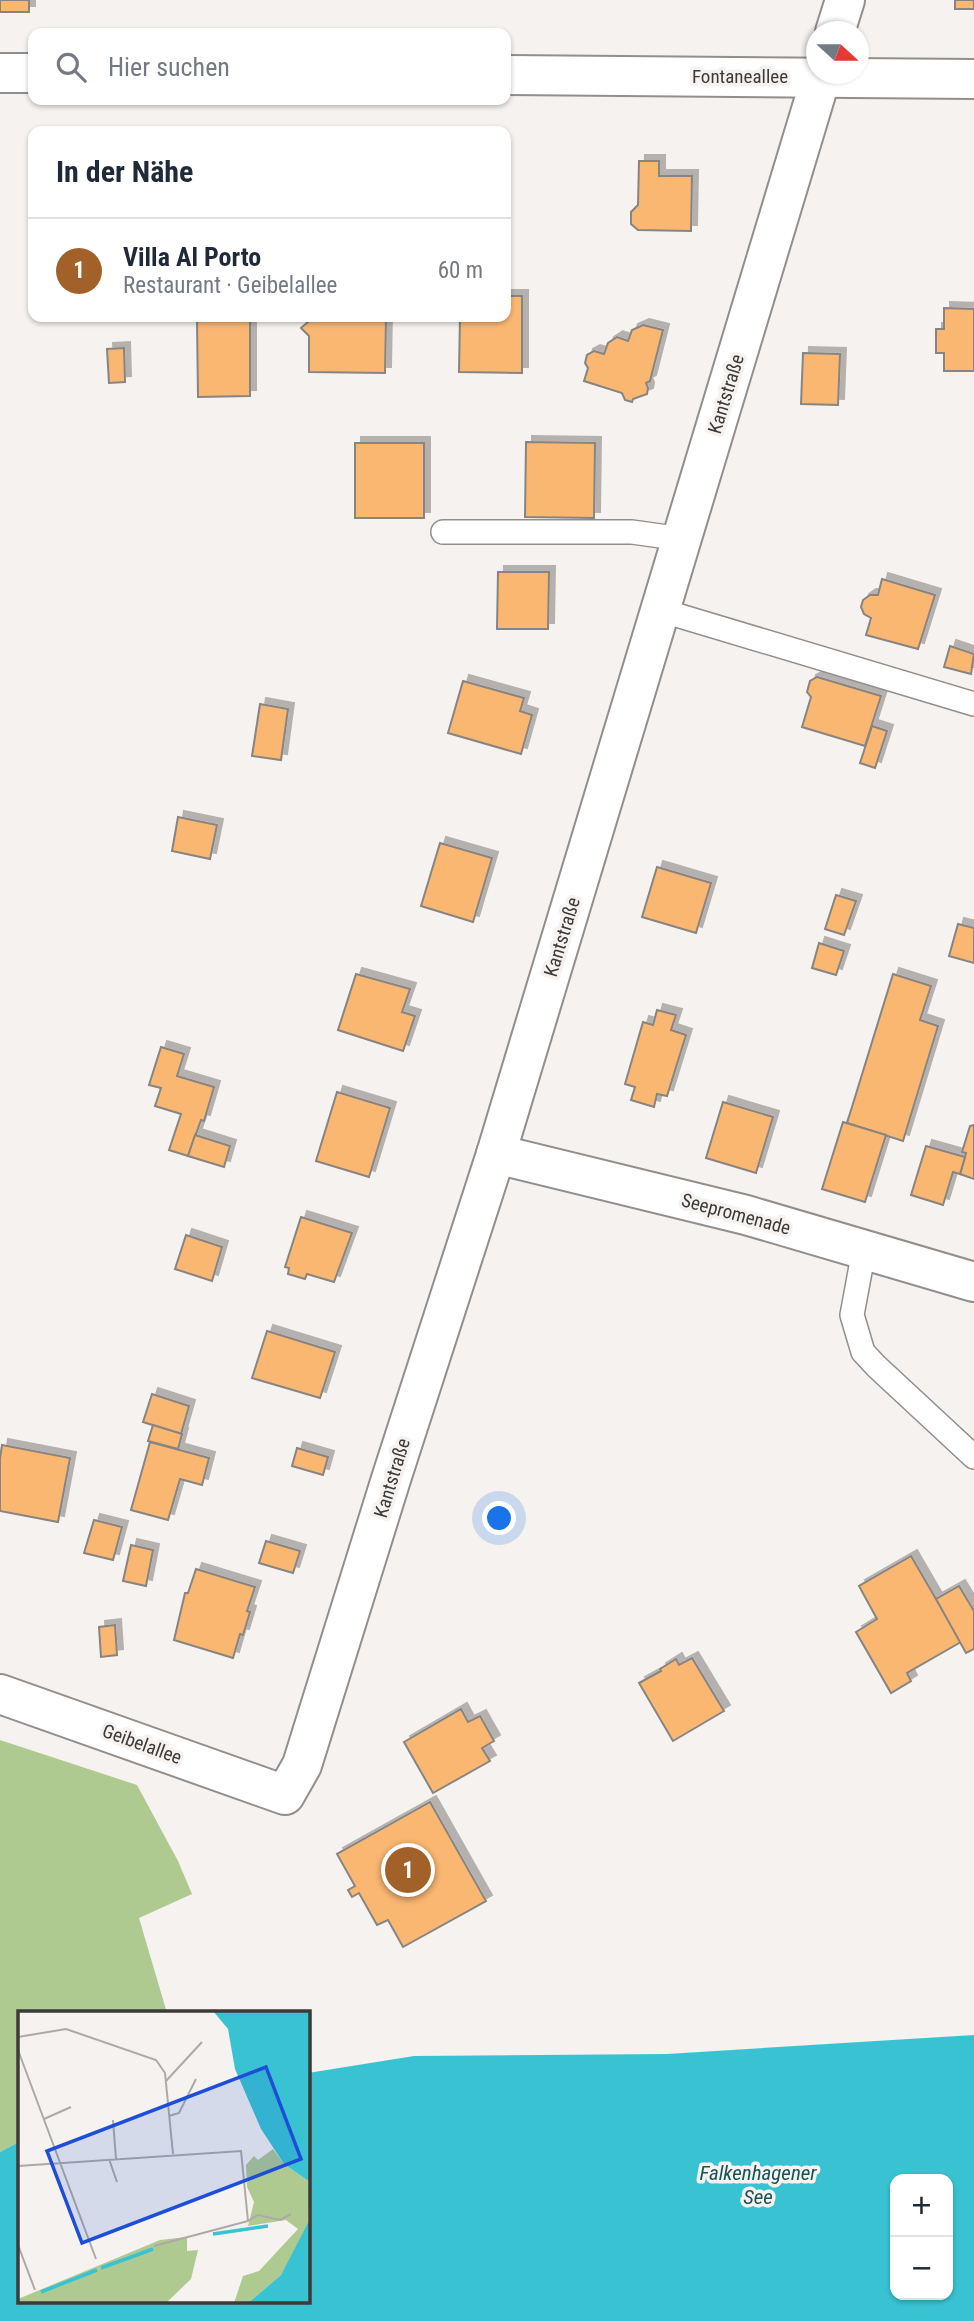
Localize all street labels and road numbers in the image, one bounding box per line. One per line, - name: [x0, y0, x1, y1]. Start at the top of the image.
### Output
- street label: Fontaneallee: [692, 65, 788, 88]
- street label: Kantstraße: [703, 351, 749, 437]
- street label: Kantstraße: [539, 894, 585, 980]
- street label: Seepromenade: [679, 1188, 793, 1240]
- street label: Kantstraße: [369, 1435, 415, 1521]
- street label: Geibelallee: [99, 1719, 185, 1769]

